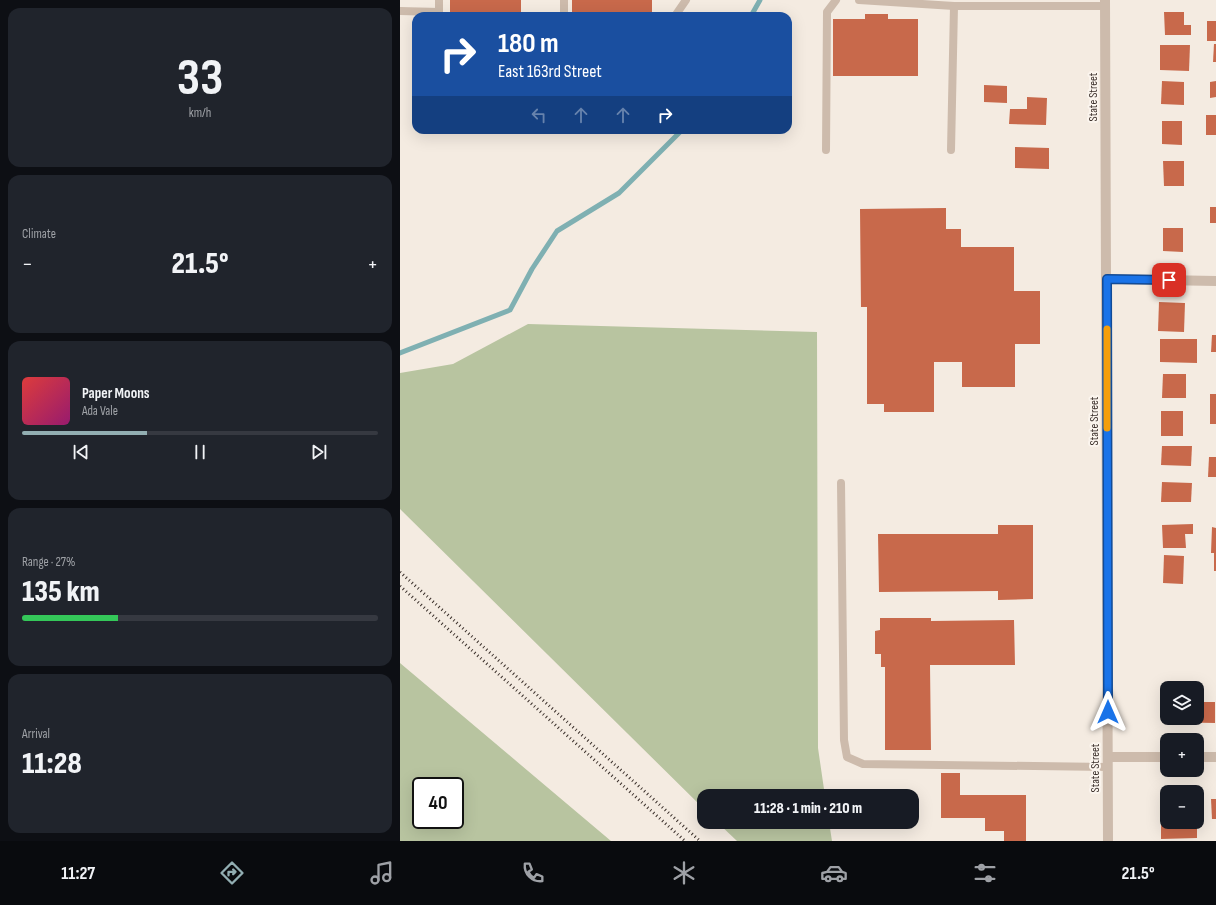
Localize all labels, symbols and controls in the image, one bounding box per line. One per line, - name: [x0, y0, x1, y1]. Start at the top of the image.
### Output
- text: 180 m: [498, 27, 558, 60]
- icon: right: [432, 28, 484, 80]
- text: 33: [177, 47, 223, 110]
- text: East 163rd Street: [498, 61, 602, 82]
- street label: State Street: [1086, 72, 1101, 121]
- icon: left: [528, 104, 550, 126]
- icon: ahead: [570, 104, 592, 126]
- icon: ahead: [612, 104, 634, 126]
- icon: right: [654, 104, 676, 126]
- text: km/h: [189, 105, 211, 121]
- text: Climate: [22, 226, 56, 242]
- text: 21.5°: [171, 246, 229, 282]
- text: −: [22, 251, 33, 278]
- text: +: [367, 251, 378, 278]
- pin: [1152, 263, 1186, 297]
- icon: arrive: [1158, 269, 1180, 291]
- text: Paper Moons: [82, 384, 150, 403]
- street label: State Street: [1087, 396, 1102, 445]
- text: Ada Vale: [82, 403, 118, 419]
- icon: previous: [70, 441, 92, 463]
- icon: pause: [189, 441, 211, 463]
- icon: next: [308, 441, 330, 463]
- text: Range · 27%: [22, 554, 75, 570]
- text: 135 km: [22, 574, 100, 610]
- map controls: [1160, 681, 1204, 829]
- button: layers: [1160, 681, 1204, 725]
- position arrow: [1087, 691, 1129, 733]
- text: Arrival: [22, 726, 50, 742]
- button: +: [1160, 733, 1204, 777]
- street label: State Street: [1088, 743, 1103, 792]
- text: 11:28: [22, 746, 82, 782]
- speed limit sign: 40: [412, 777, 464, 829]
- button: −: [1160, 785, 1204, 829]
- text: 11:28 · 1 min · 210 m: [754, 799, 862, 818]
- icon: directions: [218, 859, 246, 887]
- icon: music: [368, 859, 396, 887]
- icon: phone: [519, 859, 547, 887]
- icon: climate: [670, 859, 698, 887]
- icon: car: [820, 859, 848, 887]
- icon: filters: [971, 859, 999, 887]
- text: 11:27: [61, 863, 95, 884]
- text: 21.5°: [1122, 863, 1155, 884]

